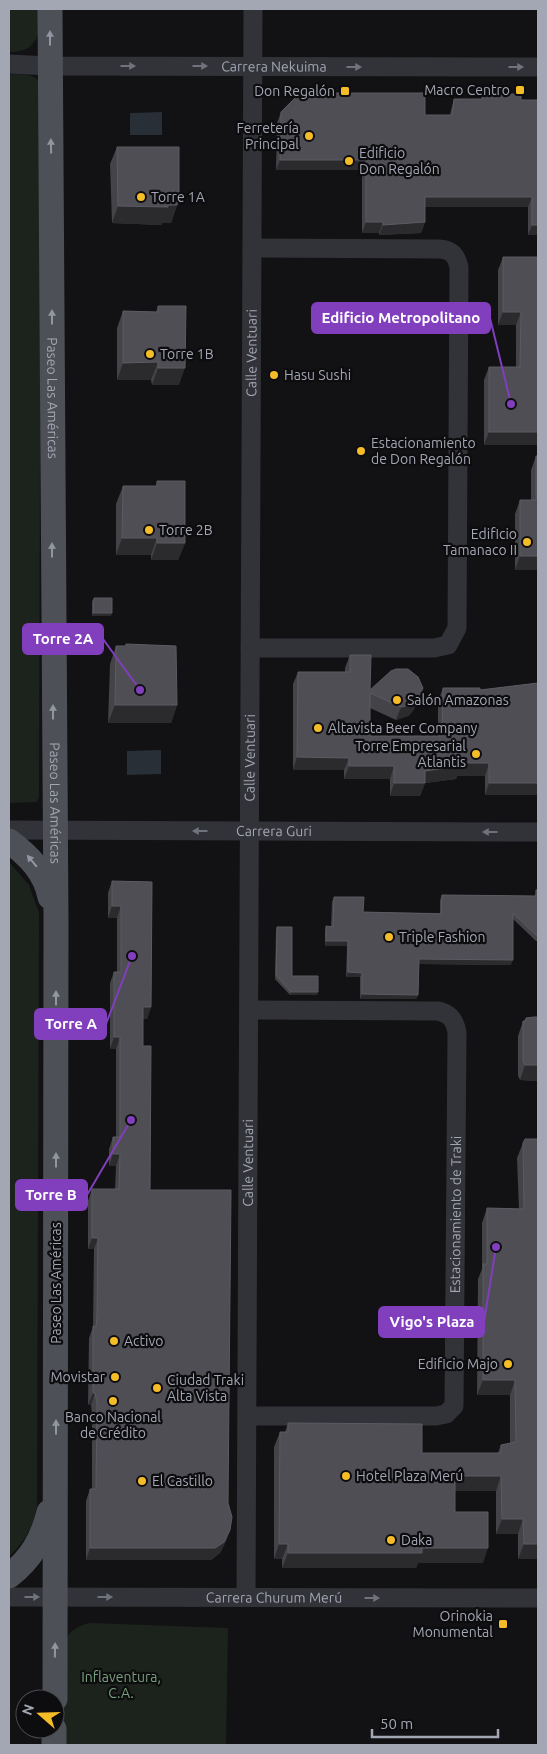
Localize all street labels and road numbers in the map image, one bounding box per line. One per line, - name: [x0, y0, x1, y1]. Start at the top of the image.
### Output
- street label: Carrera Nekuima: [221, 58, 327, 75]
- street label: Calle Ventuari: [243, 309, 260, 397]
- street label: Paseo Las Américas: [44, 337, 61, 459]
- street label: Calle Ventuari: [242, 714, 258, 802]
- street label: Paseo Las Américas: [47, 742, 64, 864]
- street label: Carrera Guri: [236, 823, 312, 839]
- street label: Calle Ventuari: [240, 1119, 256, 1207]
- street label: Estacionamiento de Traki: [447, 1136, 464, 1293]
- street label: Paseo Las Américas: [48, 1222, 64, 1344]
- street label: Carrera Churum Merú: [206, 1589, 342, 1606]

